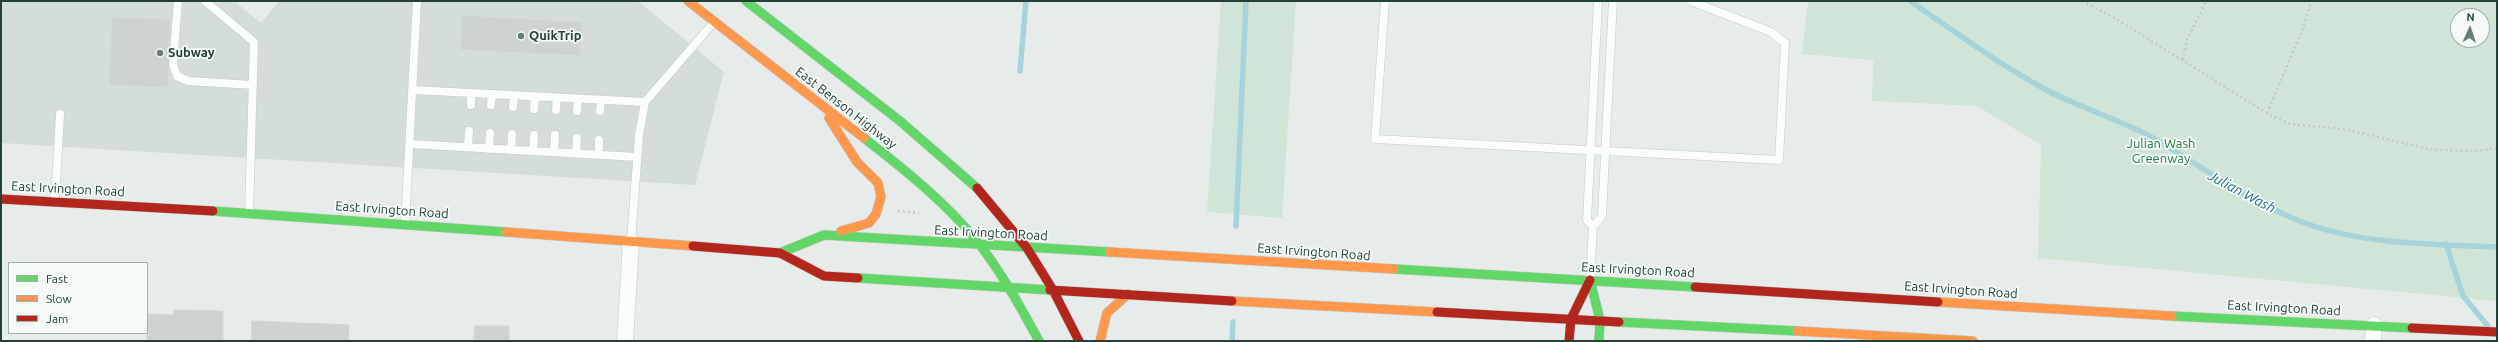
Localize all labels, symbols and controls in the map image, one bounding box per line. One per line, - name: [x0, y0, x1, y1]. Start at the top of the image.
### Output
- north arrow: [2450, 8, 2490, 48]
- text: N: [2466, 11, 2475, 23]
- place label: QuikTrip: [529, 28, 582, 44]
- marker: QuikTrip: [516, 31, 526, 41]
- place label: Subway: [168, 45, 215, 61]
- marker: Subway: [155, 48, 165, 58]
- street label: East Benson Highway: [792, 64, 900, 152]
- park label: Julian Wash Greenway: [2127, 136, 2195, 167]
- water label: Julian Wash: [2206, 167, 2278, 217]
- street label: East Irvington Road: [11, 178, 125, 200]
- street label: East Irvington Road: [335, 198, 449, 222]
- street label: East Irvington Road: [934, 222, 1048, 244]
- street label: East Irvington Road: [1257, 240, 1371, 264]
- street label: East Irvington Road: [1581, 259, 1695, 281]
- legend: [8, 262, 148, 334]
- text: Fast: [46, 272, 68, 285]
- street label: East Irvington Road: [1904, 278, 2018, 302]
- text: Slow: [46, 292, 72, 305]
- street label: East Irvington Road: [2227, 297, 2341, 319]
- text: Jam: [46, 312, 68, 325]

